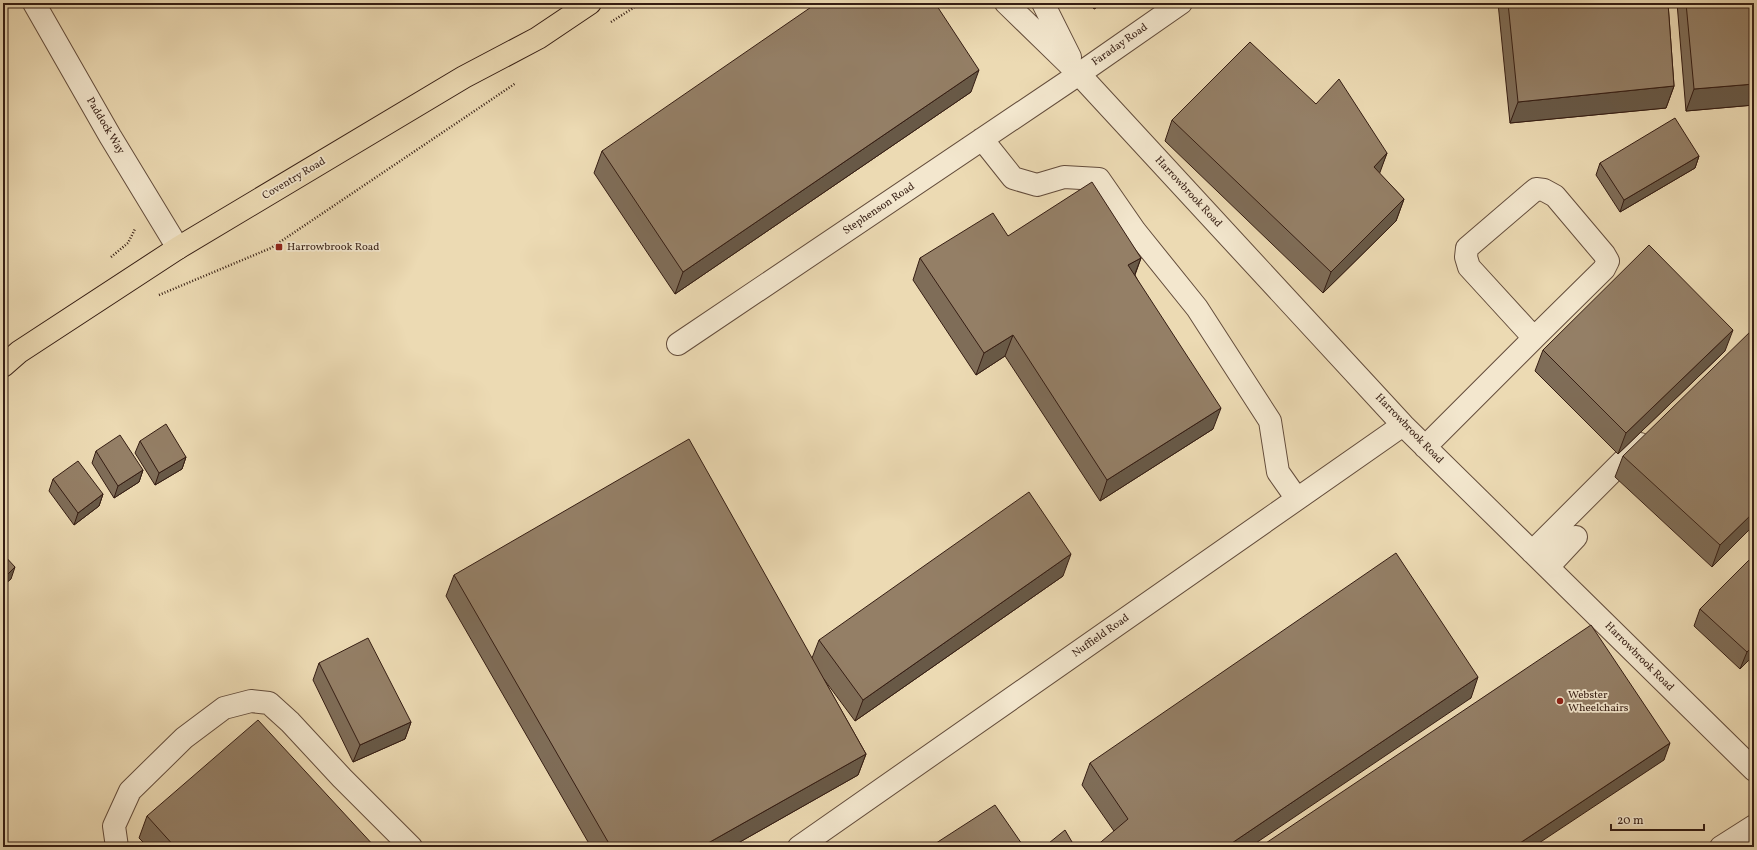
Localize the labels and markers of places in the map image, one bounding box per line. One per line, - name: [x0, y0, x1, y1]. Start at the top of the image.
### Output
- place label: Harrowbrook Road: [287, 240, 380, 255]
- marker: Harrowbrook Road: [274, 242, 284, 252]
- place label: Webster Wheelchairs: [1568, 688, 1629, 716]
- marker: Webster Wheelchairs: [1555, 696, 1565, 706]

